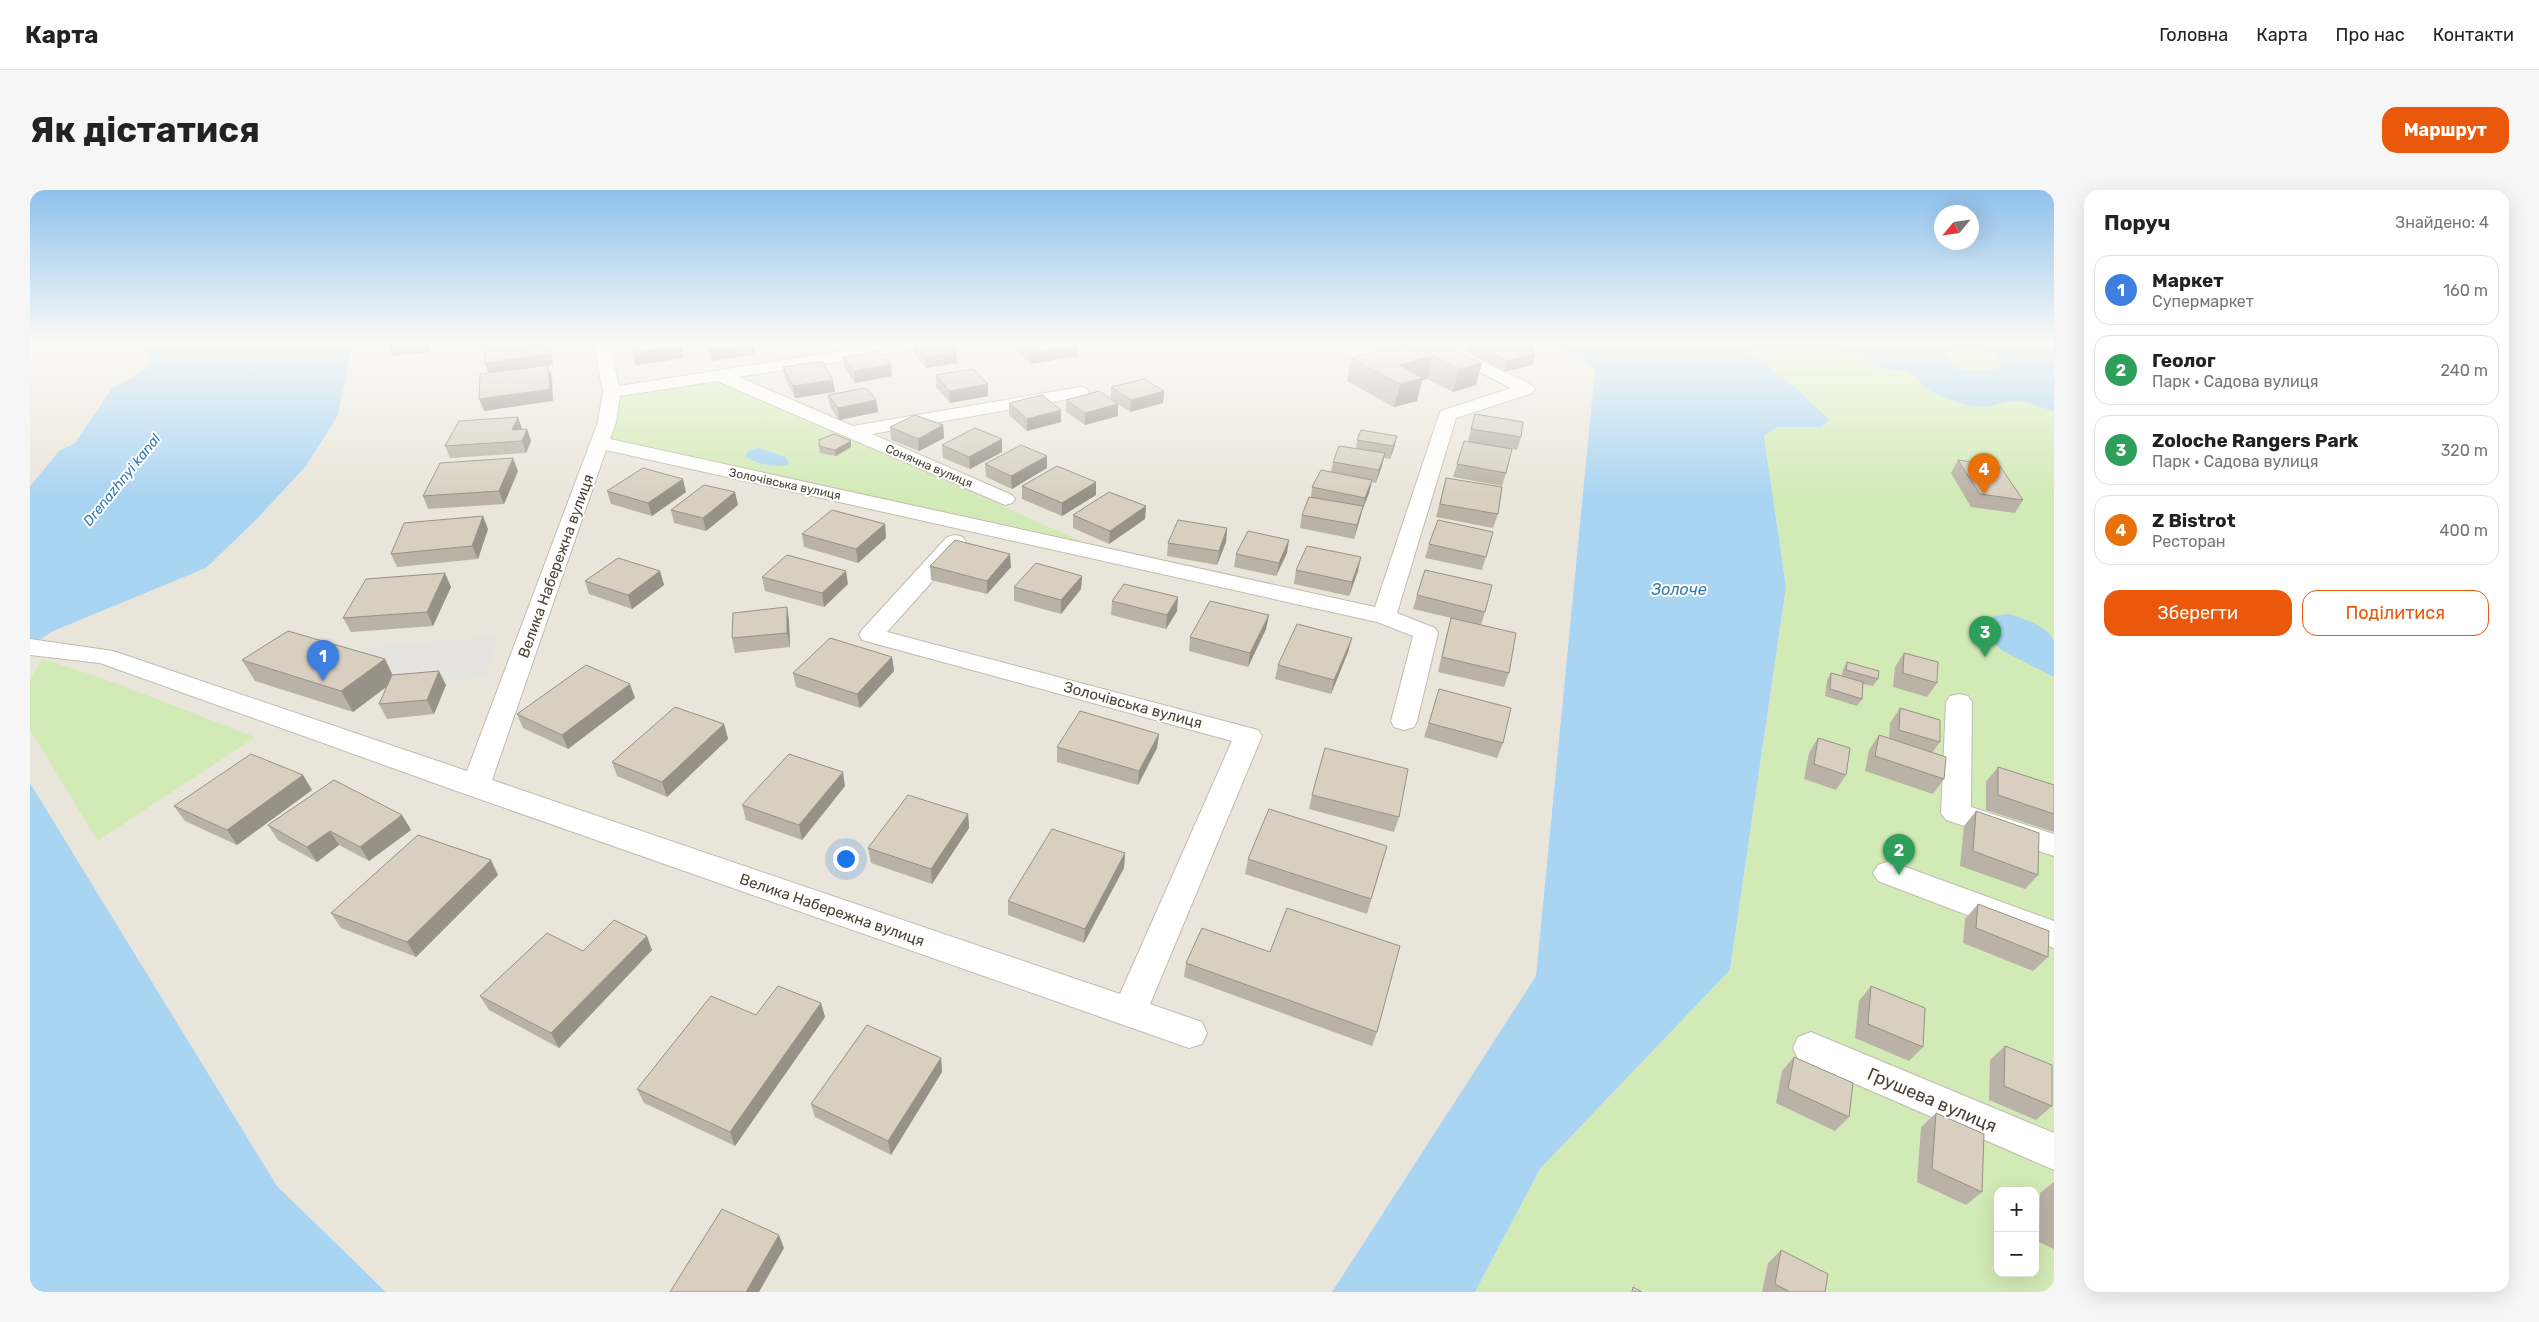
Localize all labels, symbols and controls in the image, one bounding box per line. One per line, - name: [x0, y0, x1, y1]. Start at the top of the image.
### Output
- text: Карта: [25, 21, 98, 49]
- text: Головна: [2159, 24, 2228, 46]
- text: Карта: [2256, 24, 2308, 46]
- text: Про нас: [2336, 24, 2405, 46]
- text: Контакти: [2433, 24, 2514, 46]
- button: Маршрут: [2382, 107, 2509, 153]
- text: Як дістатися: [30, 109, 260, 151]
- north arrow: [1934, 205, 1979, 250]
- text: Поруч: [2104, 210, 2170, 235]
- text: Знайдено: 4: [2395, 213, 2489, 232]
- text: Маркет: [2152, 269, 2224, 292]
- text: 1: [2117, 281, 2125, 300]
- text: 160 m: [2443, 281, 2488, 300]
- text: Супермаркет: [2152, 292, 2254, 311]
- text: Геолог: [2152, 349, 2216, 372]
- text: 2: [2116, 361, 2126, 380]
- text: 240 m: [2441, 361, 2488, 380]
- text: Парк · Садова вулиця: [2152, 372, 2318, 391]
- text: Zoloche Rangers Park: [2152, 429, 2358, 452]
- water label: Drenazhnyi kanal: [80, 430, 165, 529]
- street label: Сонячна вулиця: [883, 441, 975, 491]
- text: 3: [2116, 441, 2126, 460]
- text: 320 m: [2441, 441, 2488, 460]
- text: Парк · Садова вулиця: [2152, 452, 2318, 471]
- pin: 4: [1968, 453, 2000, 494]
- street label: Золочівська вулиця: [728, 465, 842, 503]
- street label: Велика Набережна вулиця: [514, 472, 598, 660]
- text: Z Bistrot: [2152, 509, 2236, 532]
- text: 4: [2116, 521, 2126, 540]
- text: 400 m: [2440, 521, 2488, 540]
- text: Ресторан: [2152, 532, 2226, 551]
- water label: Золоче: [1650, 580, 1707, 599]
- button: Зберегти: [2104, 590, 2292, 636]
- button: Поділитися: [2302, 590, 2489, 636]
- pin: 3: [1969, 616, 2001, 657]
- pin: 1: [307, 640, 339, 681]
- street label: Золочівська вулиця: [1062, 678, 1204, 732]
- pin: 2: [1883, 834, 1915, 875]
- your location: [833, 846, 859, 872]
- street label: Велика Набережна вулиця: [737, 870, 927, 950]
- street label: Грушева вулиця: [1864, 1063, 2000, 1137]
- map controls: [1994, 1187, 2039, 1277]
- button: +: [1994, 1187, 2039, 1232]
- button: −: [1994, 1232, 2039, 1277]

